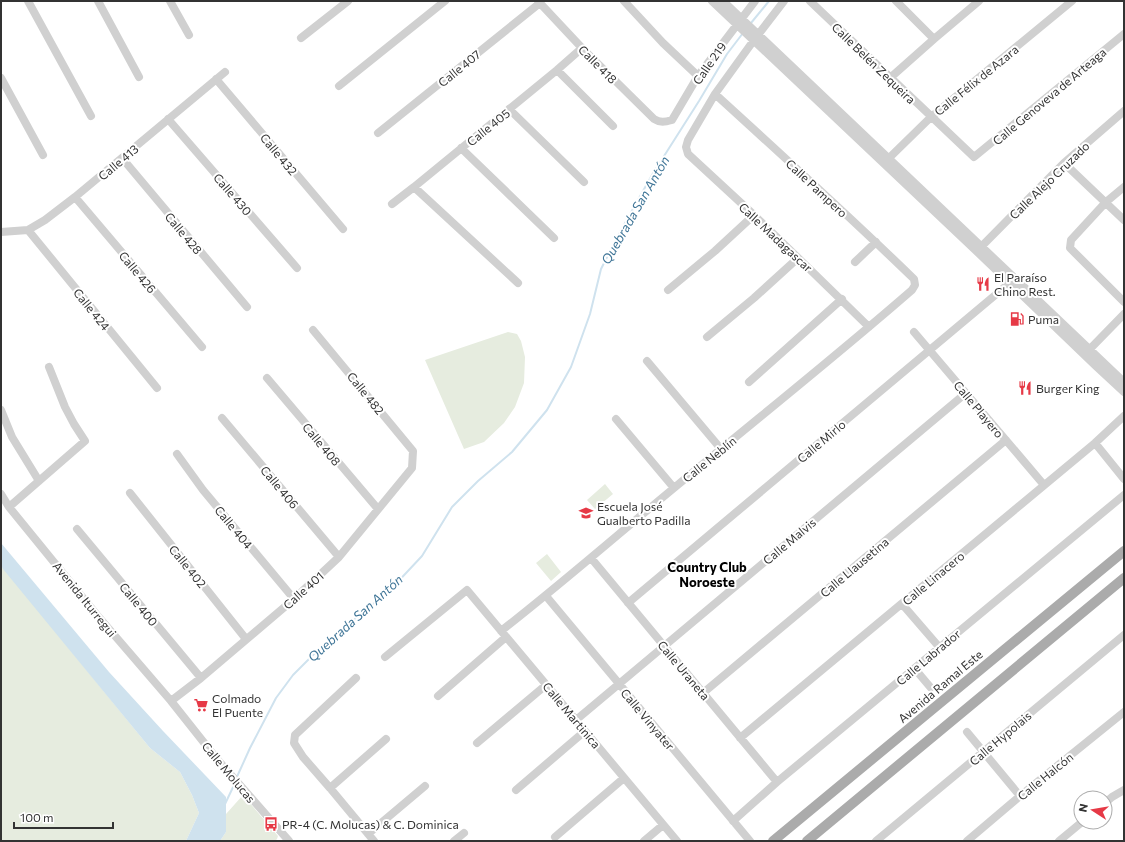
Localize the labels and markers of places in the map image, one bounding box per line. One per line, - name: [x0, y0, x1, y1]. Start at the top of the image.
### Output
- place label: El Paraíso Chino Rest.: [994, 270, 1056, 298]
- restaurant icon: El Paraíso Chino Rest.: [975, 276, 991, 292]
- fuel station icon: Puma: [1009, 311, 1025, 327]
- place label: Puma: [1028, 312, 1059, 326]
- restaurant icon: Burger King: [1017, 380, 1033, 396]
- place label: Burger King: [1036, 381, 1100, 395]
- place label: Escuela José Gualberto Padilla: [597, 499, 691, 527]
- school or university icon: Escuela José Gualberto Padilla: [578, 505, 594, 521]
- place label: Colmado El Puente: [212, 691, 263, 719]
- supermarket icon: Colmado El Puente: [193, 697, 209, 713]
- bus stop icon: PR-4 (C. Molucas) & C. Dominica: [263, 816, 279, 832]
- place label: PR-4 (C. Molucas) & C. Dominica: [282, 817, 459, 831]

